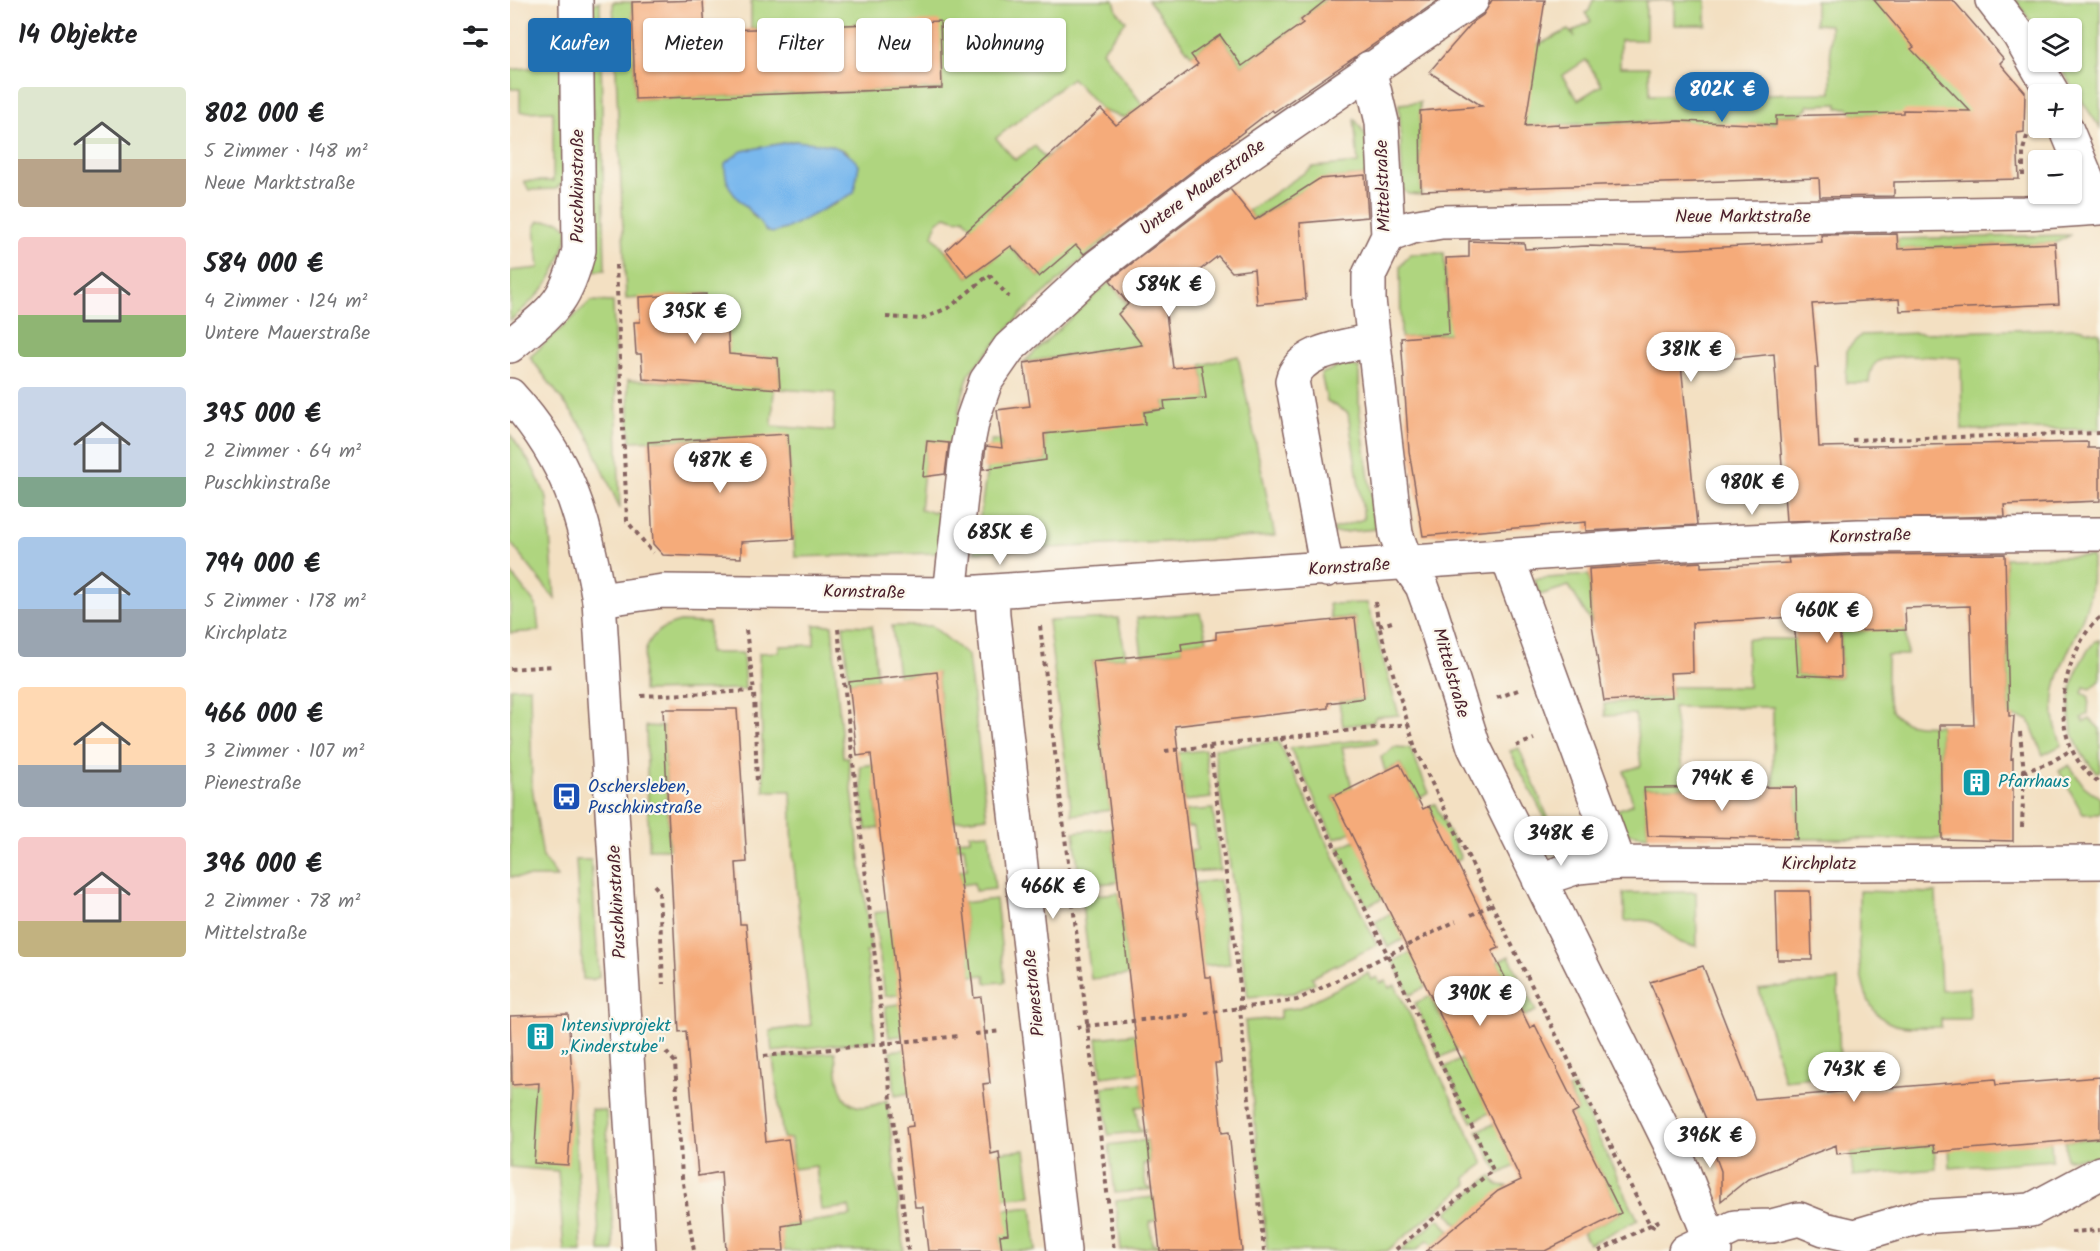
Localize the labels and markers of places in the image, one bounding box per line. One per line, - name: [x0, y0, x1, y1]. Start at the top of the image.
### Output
- pin: 802K €: [1673, 72, 1771, 123]
- pin: 584K €: [1120, 267, 1218, 318]
- pin: 395K €: [646, 294, 744, 345]
- pin: 381K €: [1642, 332, 1740, 383]
- pin: 487K €: [671, 443, 769, 494]
- pin: 980K €: [1703, 465, 1801, 516]
- pin: 685K €: [951, 515, 1049, 566]
- pin: 460K €: [1778, 593, 1876, 644]
- pin: 794K €: [1673, 761, 1771, 812]
- building icon: Pfarrhaus: [1961, 766, 1993, 798]
- place label: Pfarrhaus: [1998, 768, 2070, 797]
- place label: Oschersleben, Puschkinstraße: [588, 773, 702, 823]
- bus stop icon: Oschersleben, Puschkinstraße: [551, 781, 583, 813]
- pin: 348K €: [1512, 816, 1610, 867]
- pin: 466K €: [1004, 869, 1102, 920]
- pin: 390K €: [1431, 976, 1529, 1027]
- place label: Intensivprojekt „Kinderstube": [561, 1012, 672, 1062]
- building icon: Intensivprojekt „Kinderstube": [524, 1020, 556, 1052]
- pin: 743K €: [1805, 1052, 1903, 1103]
- pin: 396K €: [1661, 1118, 1759, 1169]

